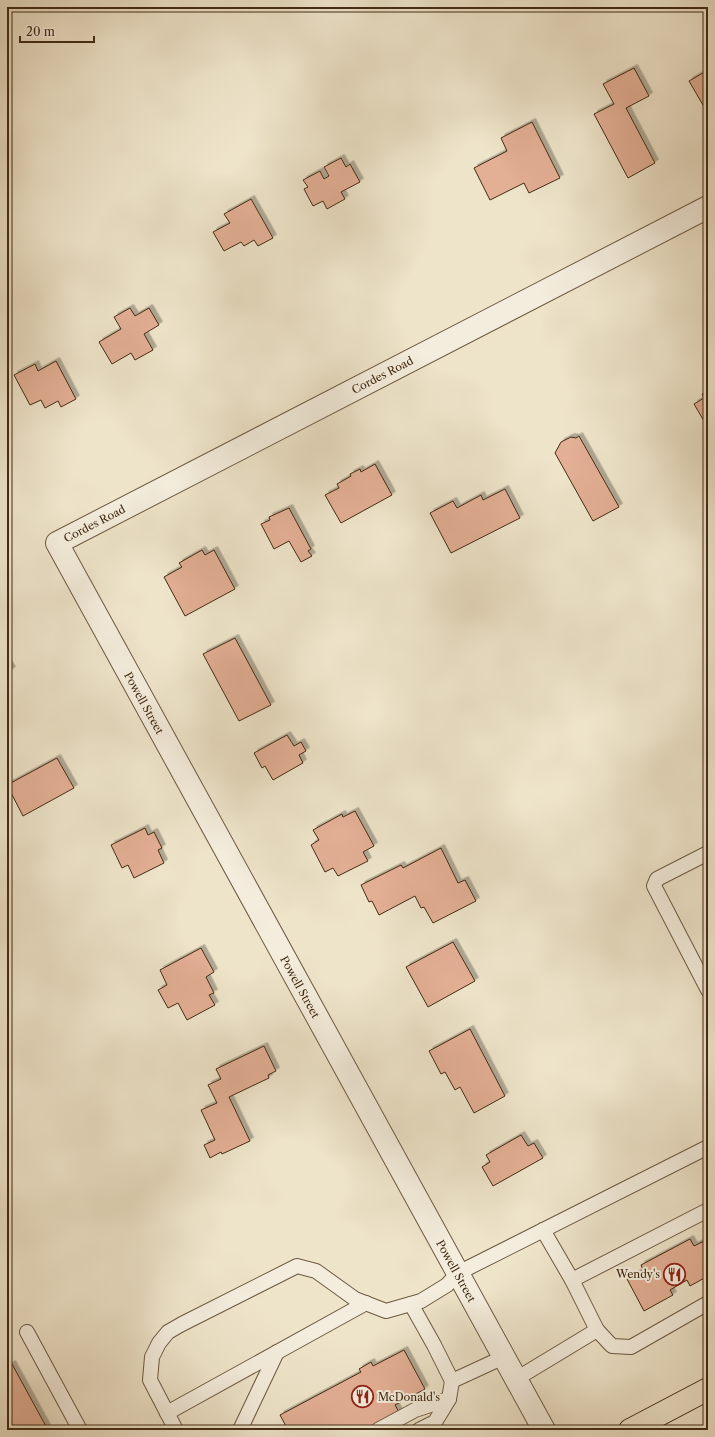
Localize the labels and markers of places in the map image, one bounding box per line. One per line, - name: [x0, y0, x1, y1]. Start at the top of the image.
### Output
- restaurant icon: Wendy's: [662, 1261, 688, 1287]
- place label: Wendy's: [615, 1267, 660, 1281]
- restaurant icon: McDonald's: [349, 1384, 375, 1410]
- place label: McDonald's: [378, 1390, 440, 1404]

